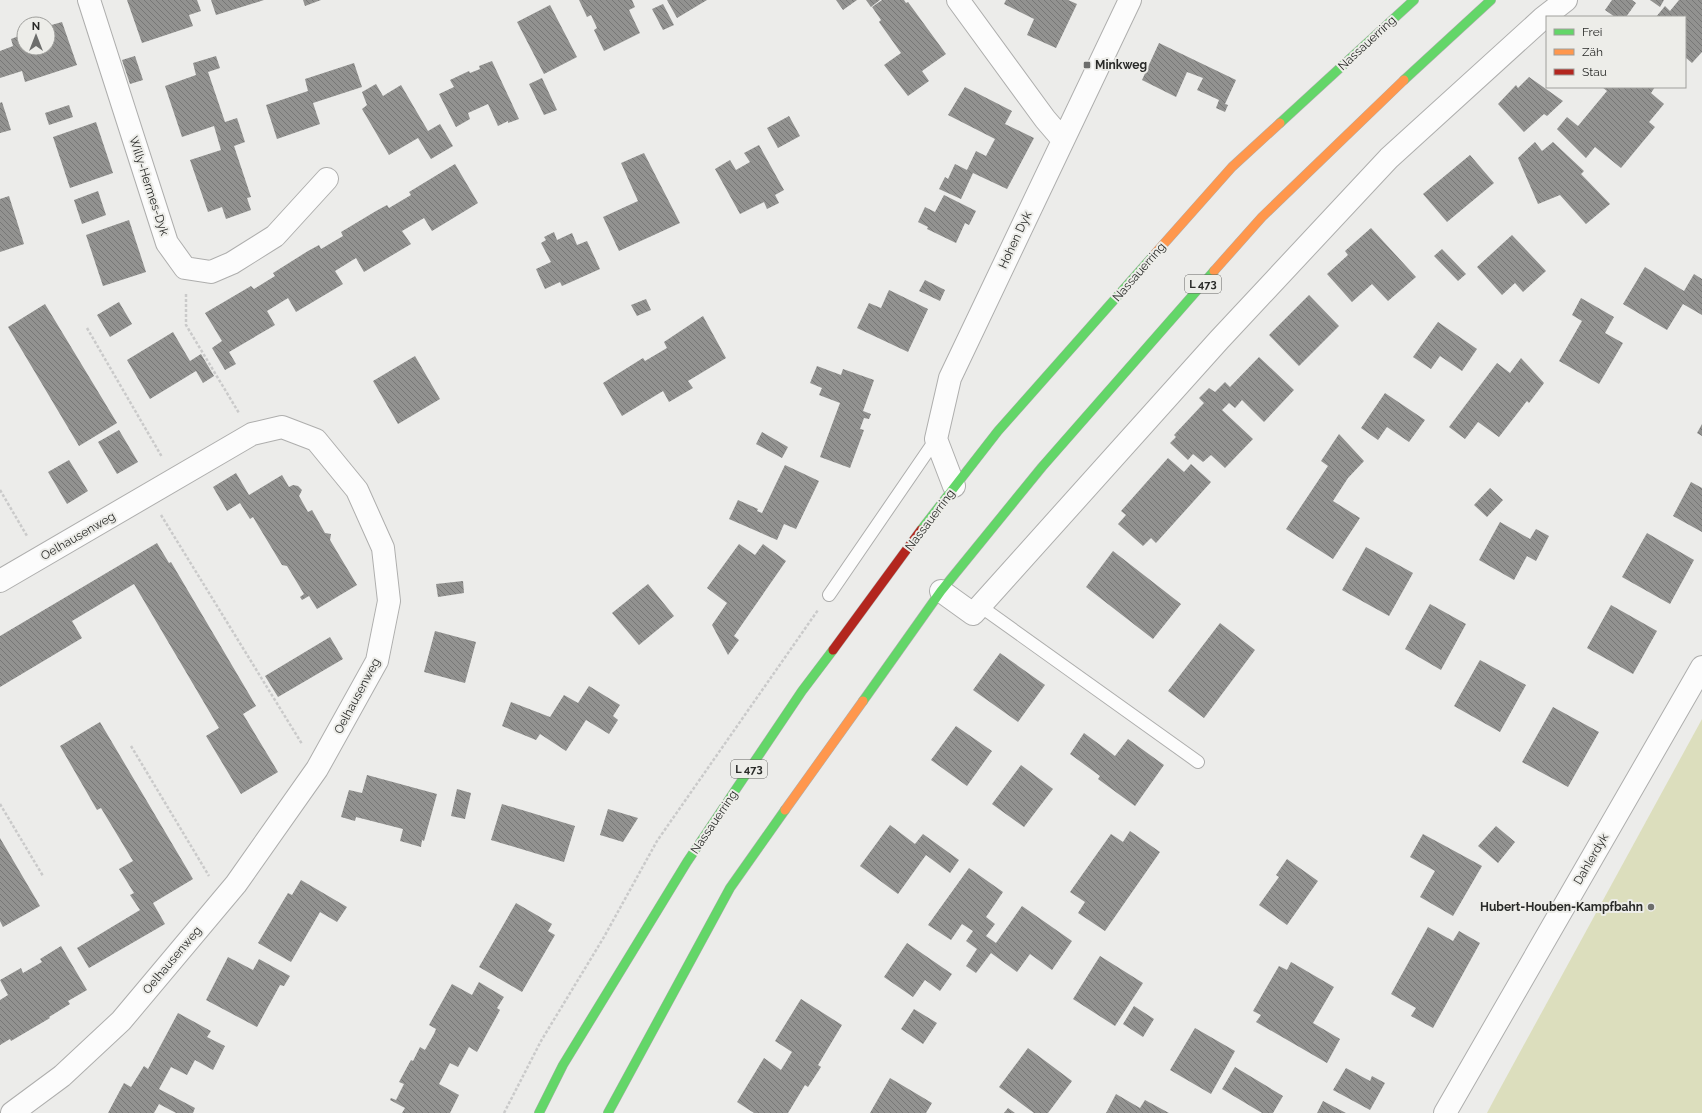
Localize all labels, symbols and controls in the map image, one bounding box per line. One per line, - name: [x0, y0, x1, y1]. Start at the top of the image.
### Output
- street label: Nassauerring: [1335, 13, 1399, 73]
- north arrow: [16, 16, 56, 56]
- legend: [1546, 16, 1686, 88]
- text: N: [32, 20, 40, 33]
- text: Frei: [1582, 25, 1602, 39]
- text: Zäh: [1582, 45, 1603, 59]
- place label: Minkweg: [1095, 58, 1147, 72]
- marker: Minkweg: [1082, 60, 1092, 70]
- text: Stau: [1582, 65, 1607, 79]
- street label: Willy-Hermes-Dyk: [126, 135, 172, 238]
- street label: Hohen Dyk: [996, 209, 1035, 271]
- street label: Nassauerring: [1110, 240, 1168, 304]
- road number: L 473: [1185, 275, 1221, 293]
- street label: Nassauerring: [902, 486, 958, 554]
- street label: Oelhausenweg: [38, 509, 118, 563]
- street label: Oelhausenweg: [331, 656, 383, 736]
- road number: L 473: [731, 760, 767, 778]
- street label: Nassauerring: [688, 788, 740, 856]
- street label: Dahlerdyk: [1571, 830, 1612, 887]
- place label: Hubert-Houben-Kampfbahn: [1480, 900, 1643, 914]
- marker: Hubert-Houben-Kampfbahn: [1646, 902, 1656, 912]
- street label: Oelhausenweg: [140, 923, 204, 997]

